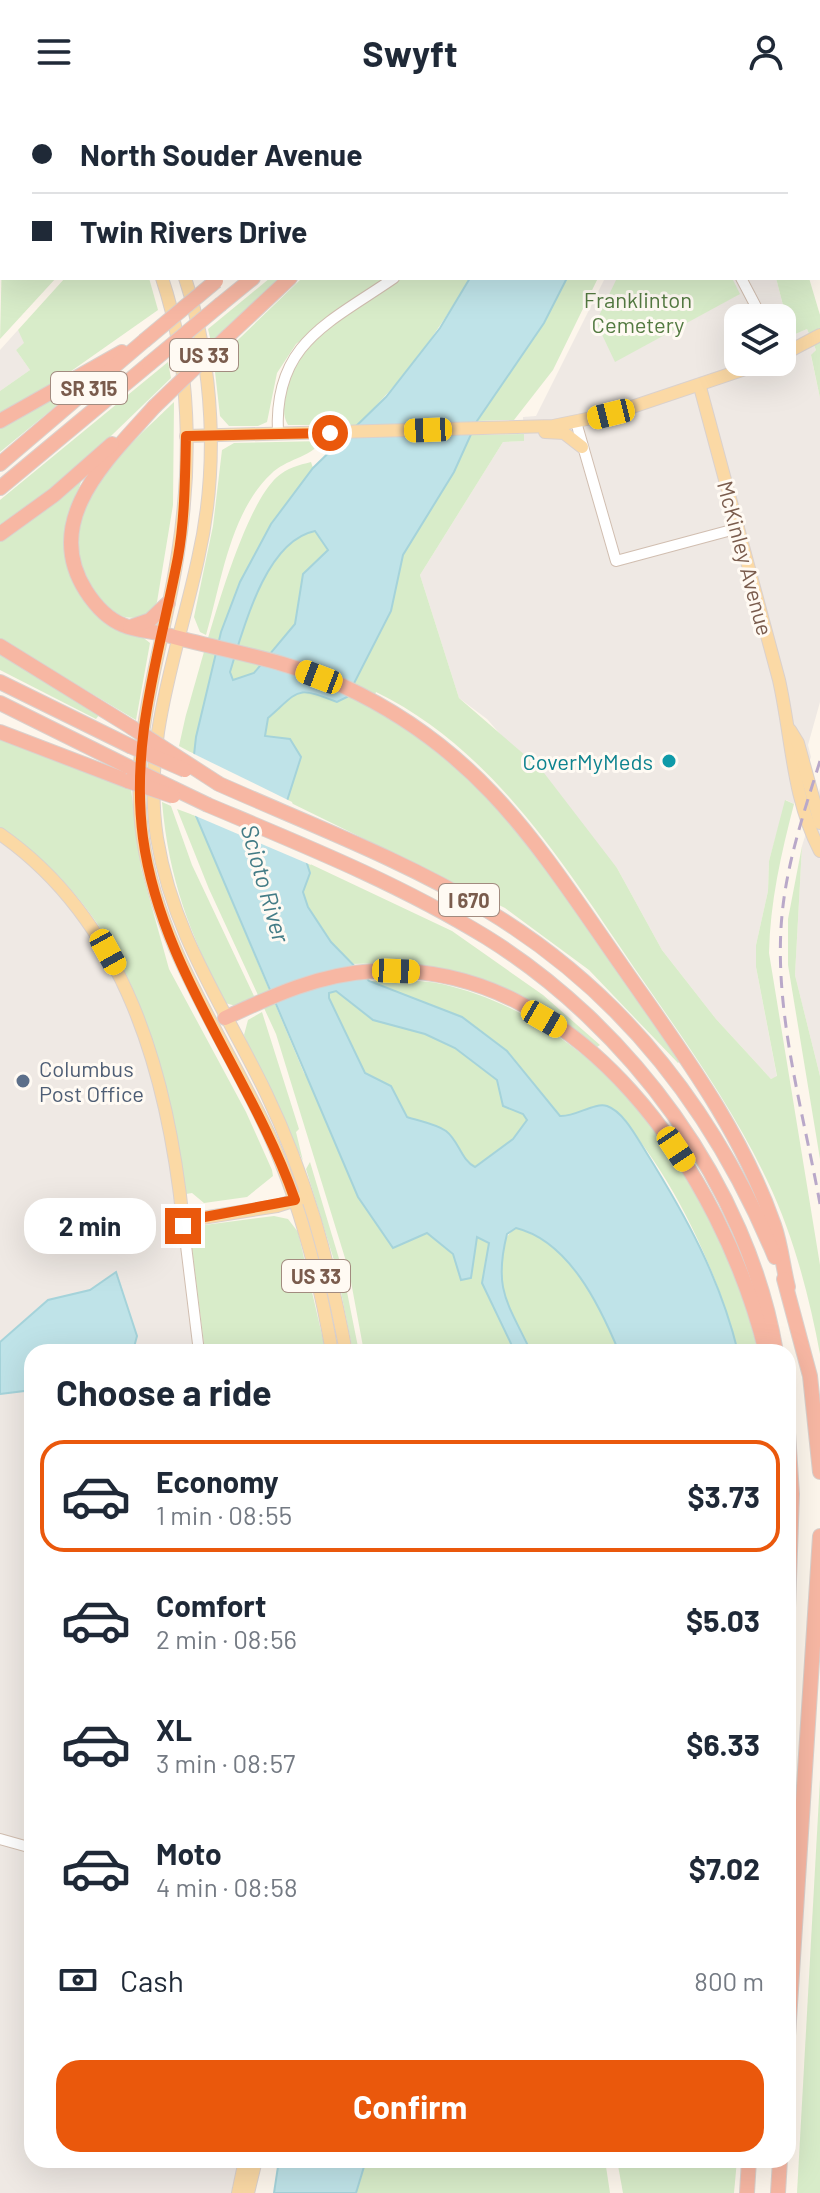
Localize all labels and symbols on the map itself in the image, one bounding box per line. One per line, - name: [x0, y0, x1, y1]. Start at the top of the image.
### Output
- park label: Franklinton Cemetery: [584, 286, 692, 337]
- road number: US 33: [170, 339, 238, 371]
- road number: SR 315: [51, 372, 127, 404]
- car: [585, 397, 637, 431]
- route start: [312, 415, 348, 451]
- car: [404, 417, 452, 443]
- street label: McKinley Avenue: [713, 478, 779, 638]
- car: [292, 657, 346, 697]
- place label: CoverMyMeds: [522, 748, 653, 774]
- marker: CoverMyMeds: [660, 752, 678, 770]
- water label: Scioto River: [235, 821, 297, 947]
- road number: I 670: [439, 884, 499, 916]
- car: [86, 925, 130, 979]
- car: [372, 958, 420, 984]
- car: [517, 997, 571, 1041]
- place label: Columbus Post Office: [39, 1055, 144, 1106]
- marker: Columbus Post Office: [14, 1072, 32, 1090]
- car: [653, 1122, 699, 1176]
- callout: 2 min: [23, 1198, 155, 1254]
- route end: [165, 1208, 201, 1244]
- road number: US 33: [282, 1260, 350, 1292]

